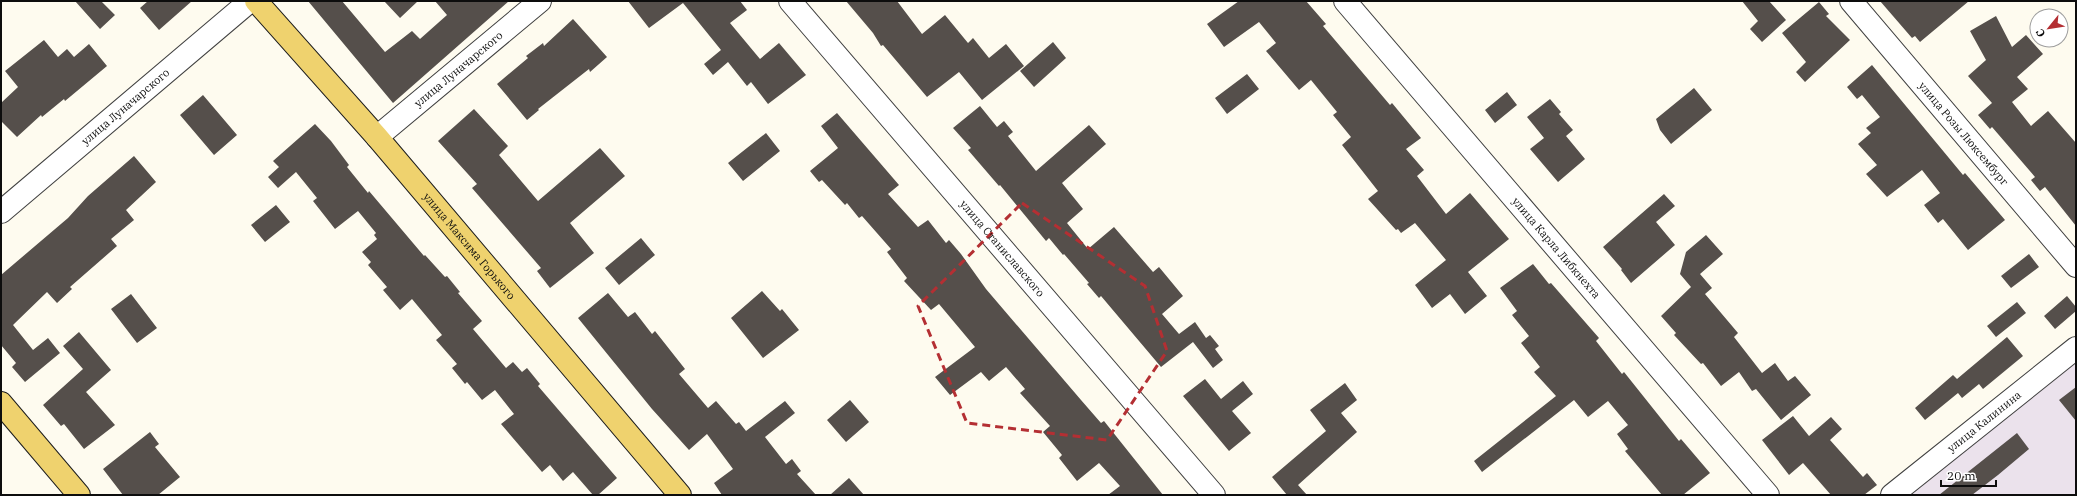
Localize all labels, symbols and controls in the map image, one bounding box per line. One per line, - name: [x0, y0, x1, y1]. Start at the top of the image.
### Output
- north arrow: [2029, 8, 2069, 48]
- text: С: [2032, 26, 2048, 40]
- street label: улица Луначарского: [411, 28, 505, 110]
- street label: улица Луначарского: [79, 65, 172, 148]
- street label: улица Розы Люксембург: [1916, 79, 2012, 188]
- street label: улица Максима Горького: [420, 190, 518, 302]
- street label: улица Карла Либкнехта: [1509, 194, 1604, 301]
- street label: улица Станиславского: [957, 197, 1048, 300]
- street label: улица Калинина: [1944, 388, 2024, 455]
- scale bar: [1941, 462, 1996, 488]
- text: 20 m: [1947, 468, 1976, 483]

